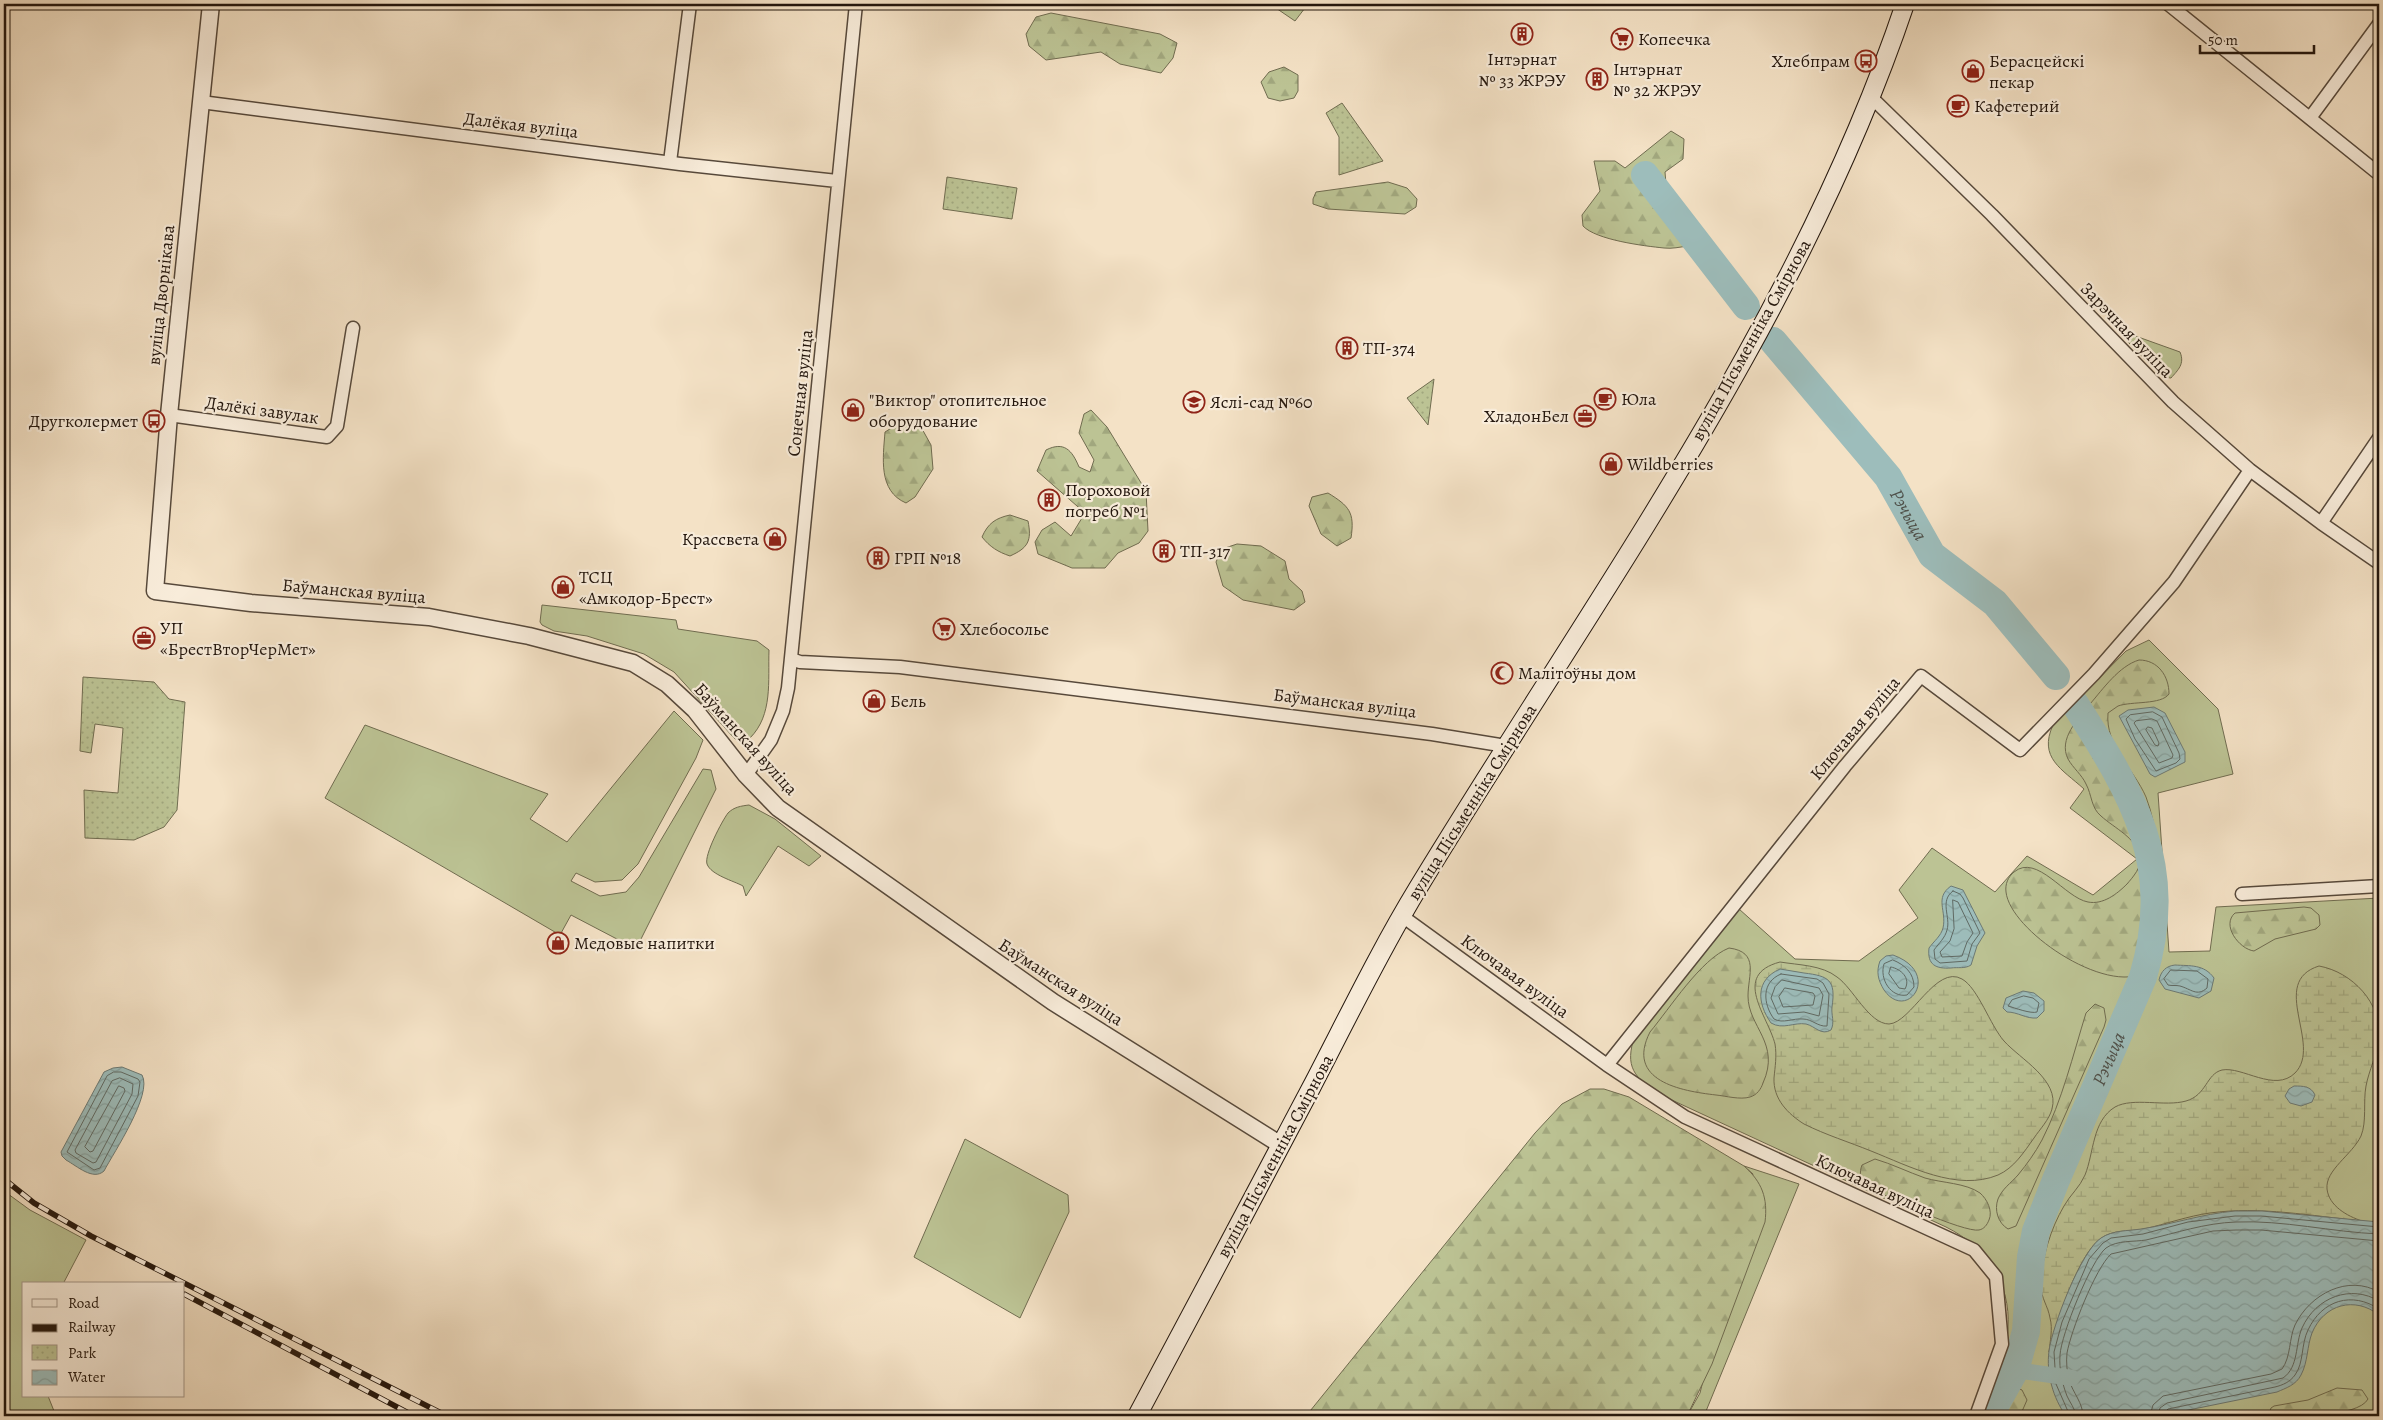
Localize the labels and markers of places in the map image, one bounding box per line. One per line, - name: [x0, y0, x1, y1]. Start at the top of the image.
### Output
- building icon: Інтэрнат № 33 ЖРЭУ: [1510, 22, 1534, 46]
- supermarket icon: Копеечка: [1610, 27, 1634, 51]
- place label: Копеечка: [1638, 27, 1711, 51]
- place label: Інтэрнат № 33 ЖРЭУ: [1478, 47, 1566, 92]
- place label: Хлебпрам: [1772, 49, 1850, 73]
- bus stop icon: Хлебпрам: [1854, 49, 1878, 73]
- place label: Берасцейскі пекар: [1989, 49, 2084, 94]
- place label: Інтэрнат № 32 ЖРЭУ: [1613, 57, 1702, 102]
- shop icon: Берасцейскі пекар: [1961, 59, 1985, 83]
- building icon: Інтэрнат № 32 ЖРЭУ: [1585, 67, 1609, 91]
- cafe icon: Кафетерий: [1946, 94, 1970, 118]
- place label: Кафетерий: [1974, 94, 2060, 118]
- building icon: ТП-374: [1335, 336, 1359, 360]
- place label: ТП-374: [1363, 336, 1415, 360]
- cafe icon: Юла: [1593, 387, 1617, 411]
- place label: Юла: [1621, 387, 1657, 411]
- place label: "Виктор" отопительное оборудование: [869, 388, 1047, 433]
- school or university icon: Яслі-сад №60: [1182, 390, 1206, 414]
- place label: Яслі-сад №60: [1210, 390, 1313, 414]
- shop icon: "Виктор" отопительное оборудование: [841, 398, 865, 422]
- place label: ХладонБел: [1484, 404, 1569, 428]
- office icon: ХладонБел: [1573, 404, 1597, 428]
- place label: Другколермет: [29, 409, 138, 433]
- bus stop icon: Другколермет: [142, 409, 166, 433]
- shop icon: Wildberries: [1599, 452, 1623, 476]
- place label: Wildberries: [1626, 452, 1714, 476]
- place label: Пороховой погреб №1: [1065, 478, 1151, 523]
- building icon: Пороховой погреб №1: [1037, 488, 1061, 512]
- place label: Крассвета: [682, 527, 760, 551]
- shop icon: Крассвета: [763, 527, 787, 551]
- building icon: ТП-317: [1152, 539, 1176, 563]
- place label: ТП-317: [1180, 539, 1231, 563]
- building icon: ГРП №18: [866, 546, 890, 570]
- place label: ГРП №18: [894, 546, 961, 570]
- place label: ТСЦ «Амкодор-Брест»: [579, 565, 713, 610]
- shop icon: ТСЦ «Амкодор-Брест»: [551, 575, 575, 599]
- place label: УП «БрестВторЧерМет»: [160, 616, 316, 661]
- supermarket icon: Хлебосолье: [932, 617, 956, 641]
- place label: Хлебосолье: [960, 617, 1049, 641]
- office icon: УП «БрестВторЧерМет»: [132, 626, 156, 650]
- mosque icon: Малітоўны дом: [1490, 661, 1514, 685]
- place label: Малітоўны дом: [1518, 661, 1636, 685]
- shop icon: Бель: [862, 689, 886, 713]
- place label: Бель: [890, 689, 926, 713]
- shop icon: Медовые напитки: [546, 931, 570, 955]
- place label: Медовые напитки: [574, 931, 715, 955]

